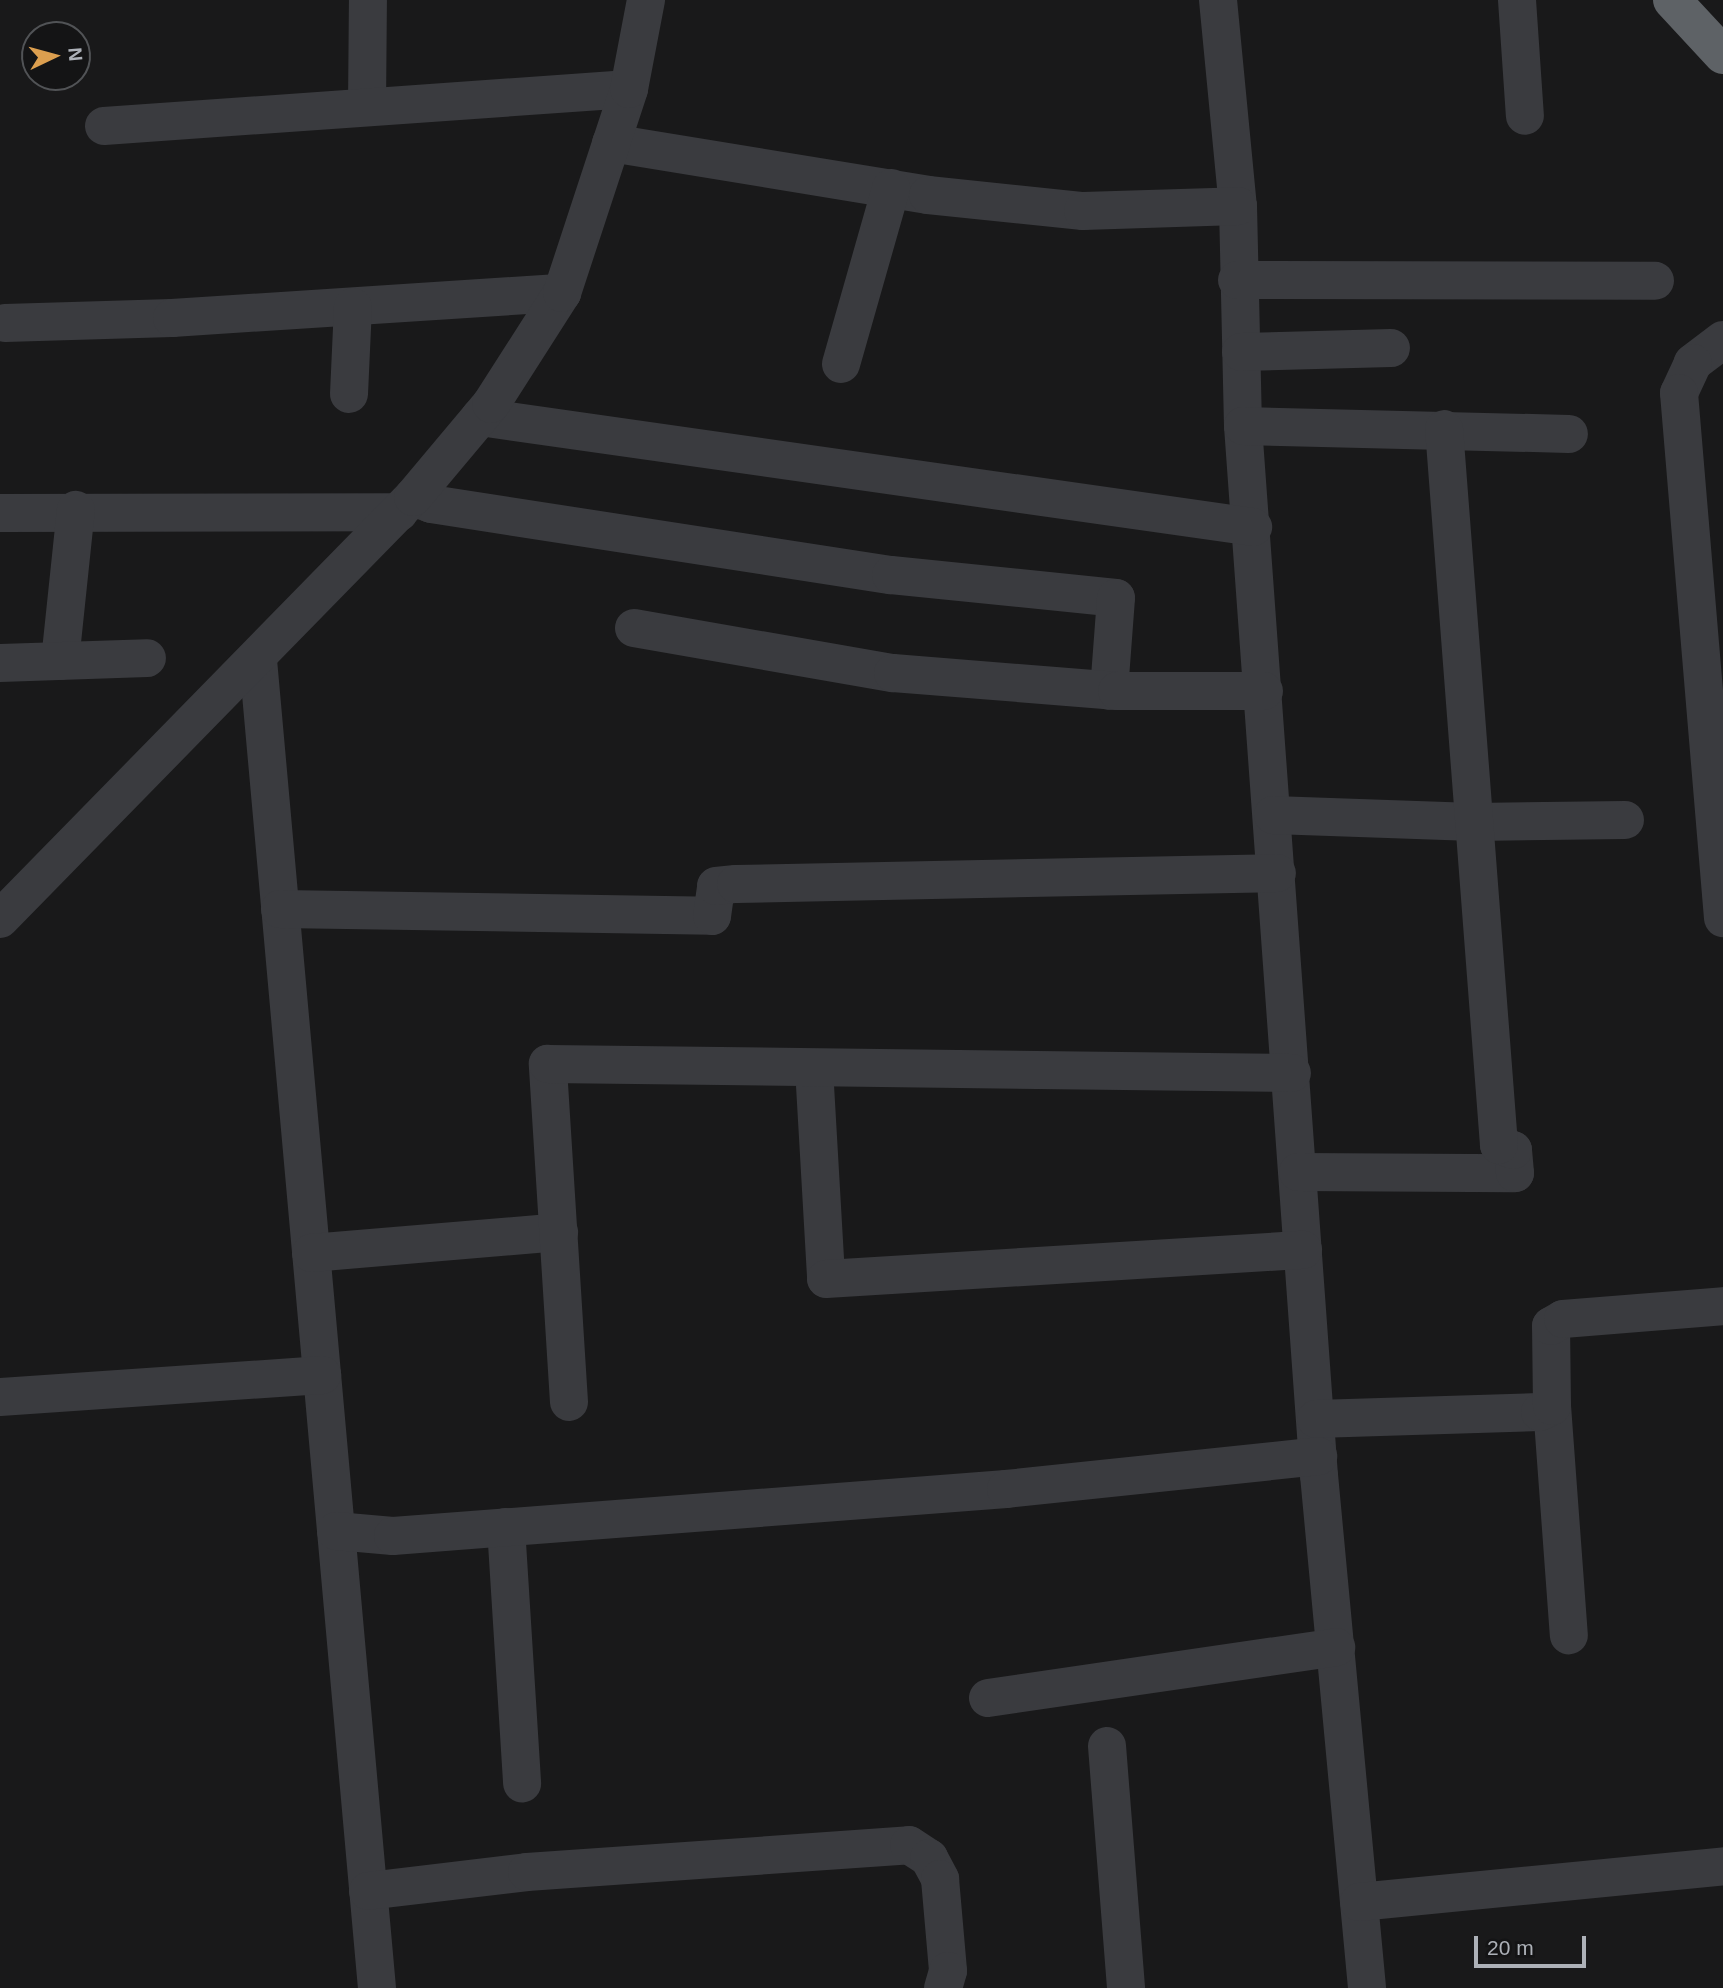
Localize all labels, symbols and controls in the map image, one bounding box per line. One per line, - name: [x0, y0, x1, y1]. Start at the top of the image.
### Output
- north arrow: [21, 21, 91, 91]
- text: N: [64, 47, 86, 62]
- scale bar: [1478, 1922, 1590, 1966]
- text: 20 m: [1487, 1936, 1534, 1959]

